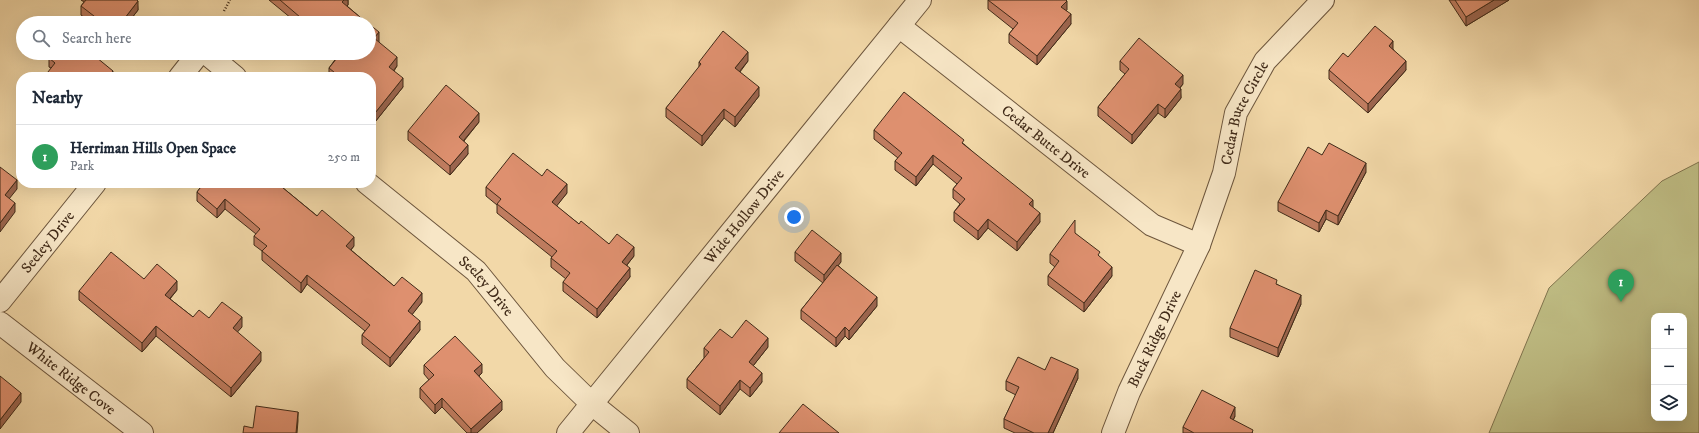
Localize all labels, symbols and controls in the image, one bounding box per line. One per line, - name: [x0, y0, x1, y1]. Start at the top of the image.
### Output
- search box: [16, 16, 376, 60]
- icon: search: [30, 27, 52, 49]
- text: Search here: [62, 29, 131, 48]
- street label: Cedar Butte Circle: [1216, 57, 1273, 167]
- text: Nearby: [32, 87, 82, 109]
- street label: Cedar Butte Drive: [998, 101, 1094, 183]
- text: Herriman Hills Open Space: [70, 139, 236, 158]
- text: 1: [43, 149, 47, 165]
- text: 250 m: [328, 149, 360, 165]
- text: Park: [70, 158, 94, 174]
- street label: Wide Hollow Drive: [699, 165, 788, 269]
- street label: Seeley Drive: [17, 207, 79, 277]
- your location: [784, 207, 804, 227]
- street label: Seeley Drive: [455, 251, 518, 320]
- pin: 1: [1608, 269, 1634, 302]
- street label: Buck Ridge Drive: [1123, 287, 1186, 390]
- map controls: [1651, 313, 1687, 421]
- button: +: [1651, 313, 1687, 349]
- street label: White Ridge Cove: [22, 337, 120, 419]
- button: −: [1651, 349, 1687, 385]
- button: layers: [1651, 385, 1687, 421]

